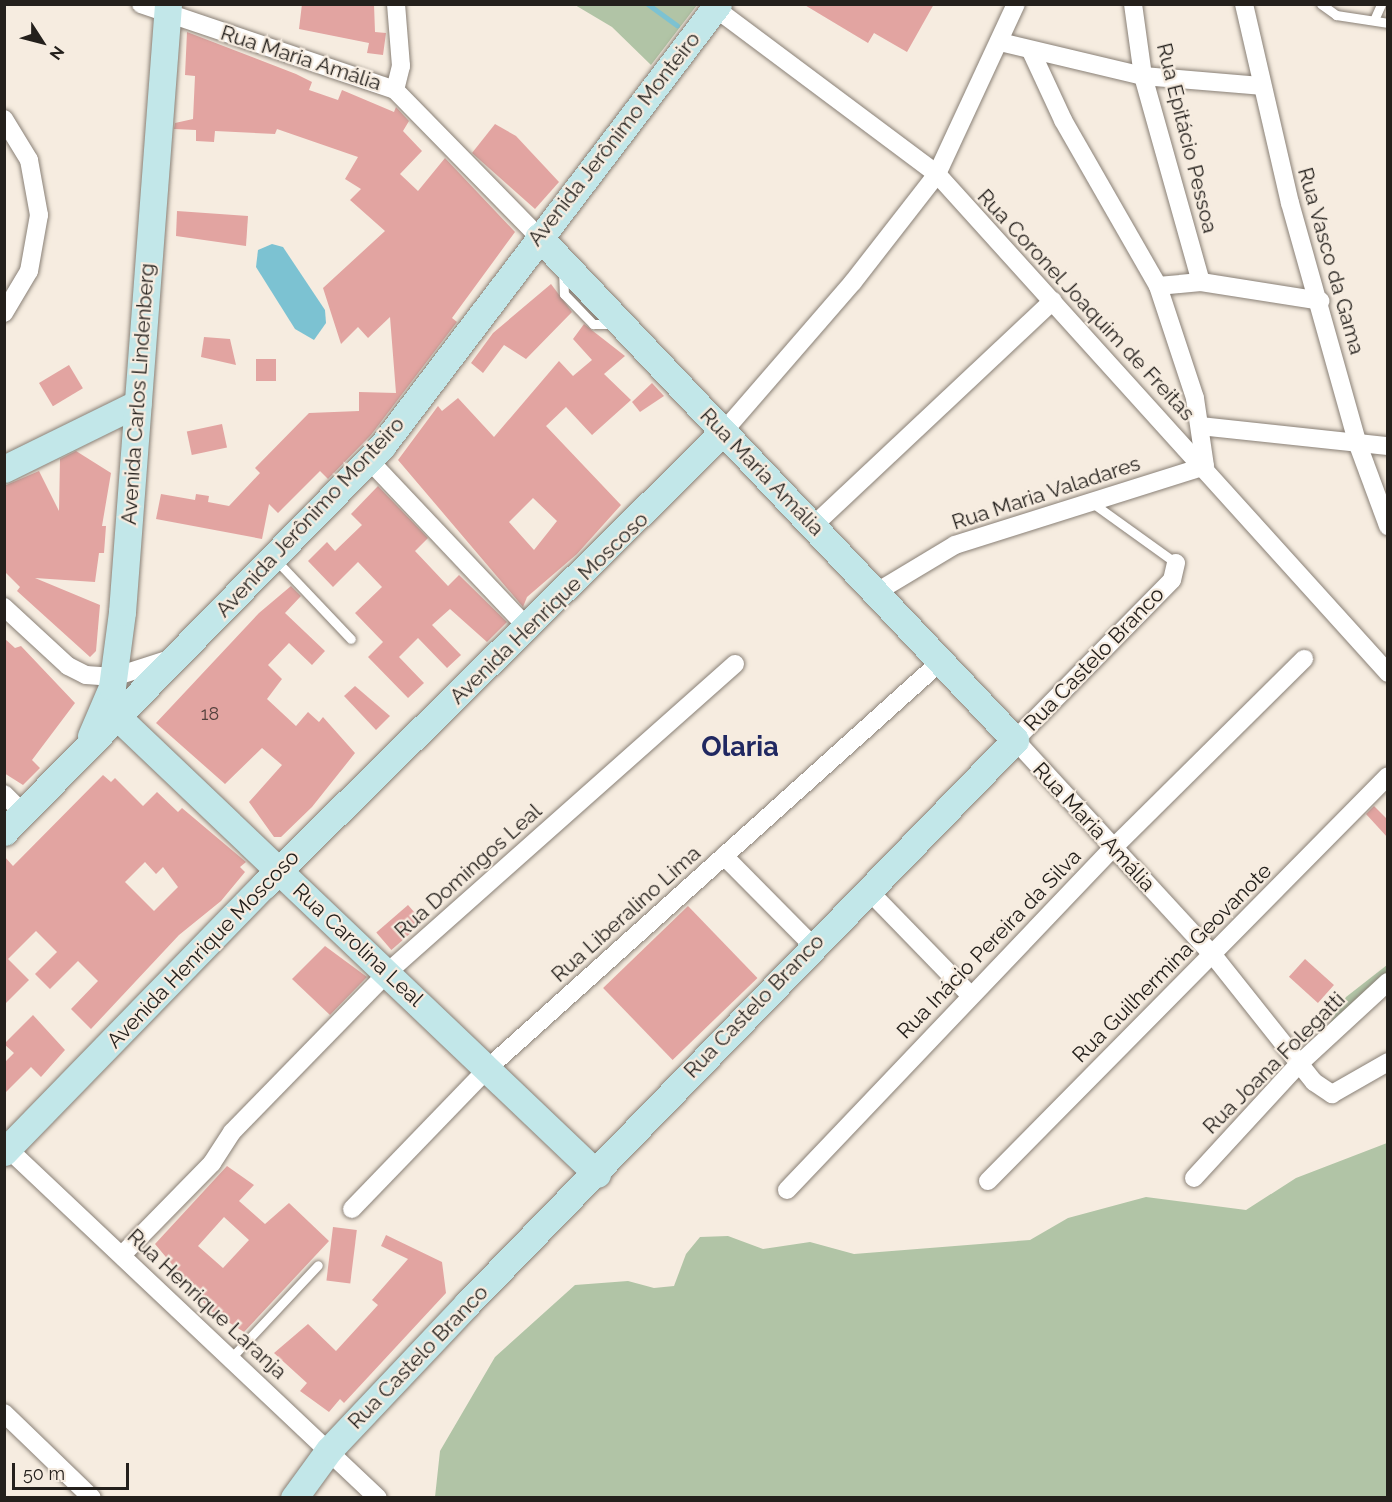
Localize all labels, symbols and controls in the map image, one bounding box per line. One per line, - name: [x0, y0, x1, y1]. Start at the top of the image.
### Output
- north arrow: [12, 12, 72, 72]
- street label: Rua Maria Amália: [217, 20, 385, 96]
- street label: Avenida Jerônimo Monteiro: [522, 27, 706, 251]
- street label: Rua Epitácio Pessoa: [1151, 40, 1223, 236]
- text: N: [46, 42, 68, 63]
- street label: Rua Vasco da Gama: [1292, 164, 1370, 358]
- street label: Rua Coronel Joaquim de Freitas: [972, 184, 1200, 426]
- street label: Avenida Carlos Lindenberg: [116, 262, 160, 526]
- street label: Rua Maria Amália: [695, 403, 829, 541]
- street label: Avenida Jerônimo Monteiro: [210, 411, 410, 623]
- street label: Rua Maria Valadares: [948, 451, 1144, 535]
- street label: Avenida Henrique Moscoso: [445, 507, 653, 709]
- street label: Rua Castelo Branco: [1019, 582, 1169, 736]
- house number: 18: [201, 703, 219, 725]
- district label: Olaria: [701, 731, 779, 763]
- street label: Rua Maria Amália: [1027, 757, 1161, 897]
- street label: Rua Domingos Leal: [389, 798, 547, 944]
- street label: Rua Liberalino Lima: [546, 841, 706, 987]
- street label: Rua Inácio Pereira da Silva: [892, 844, 1086, 1044]
- street label: Avenida Henrique Moscoso: [102, 845, 304, 1053]
- street label: Rua Guilhermina Geovanote: [1067, 858, 1277, 1068]
- street label: Rua Carolina Leal: [288, 878, 428, 1012]
- street label: Rua Castelo Branco: [679, 929, 829, 1083]
- street label: Rua Joana Folegatti: [1198, 987, 1350, 1139]
- street label: Rua Henrique Laranja: [122, 1224, 292, 1384]
- street label: Rua Castelo Branco: [343, 1280, 493, 1434]
- scale bar: [15, 1451, 132, 1489]
- text: 50 m: [23, 1463, 65, 1484]

